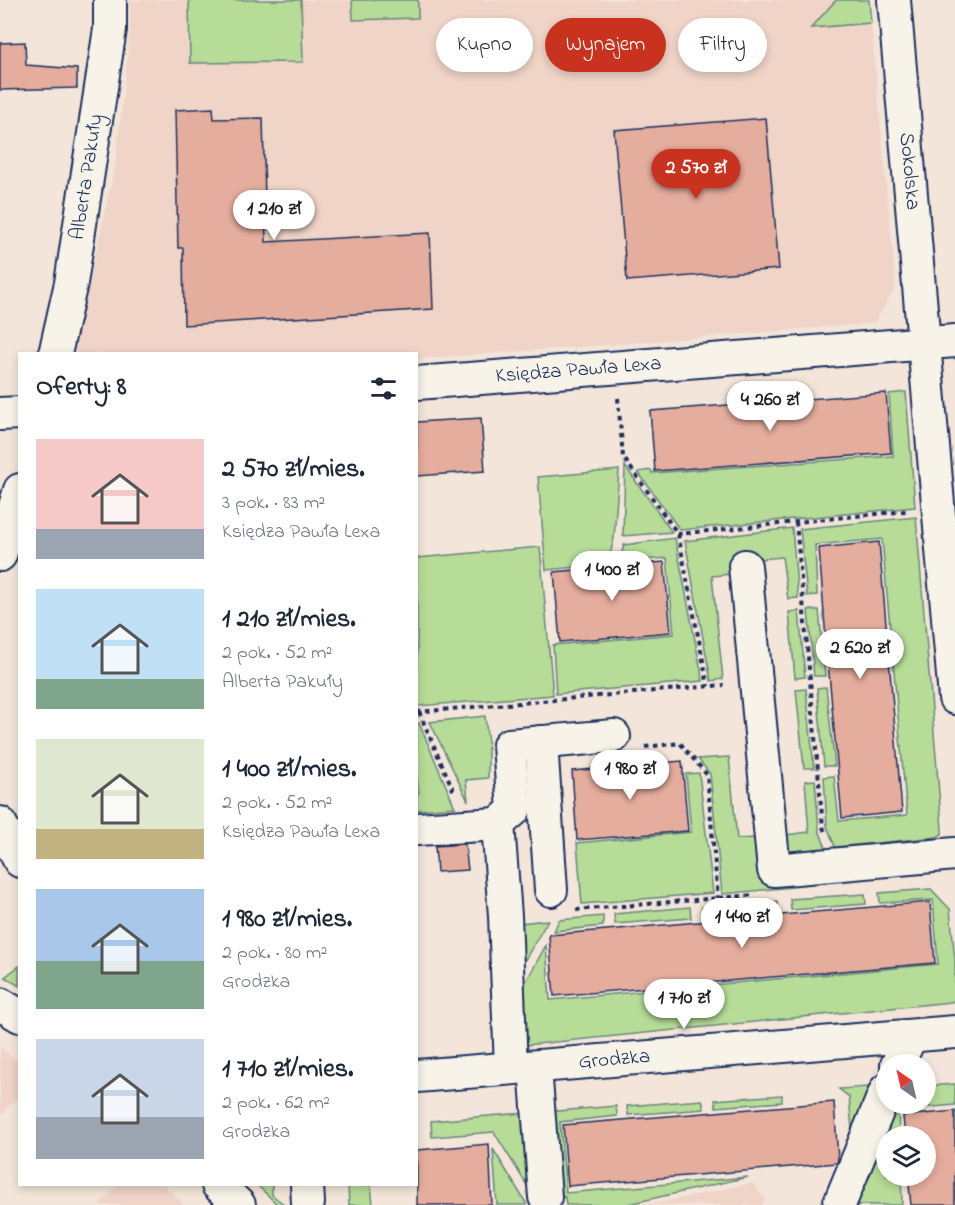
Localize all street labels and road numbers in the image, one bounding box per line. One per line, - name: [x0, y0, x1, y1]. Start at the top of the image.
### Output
- street label: Alberta Pakuły: [63, 112, 114, 242]
- street label: Sokolska: [891, 131, 927, 212]
- street label: Księdza Pawła Lexa: [494, 349, 663, 392]
- street label: Grodzka: [577, 1042, 651, 1078]

